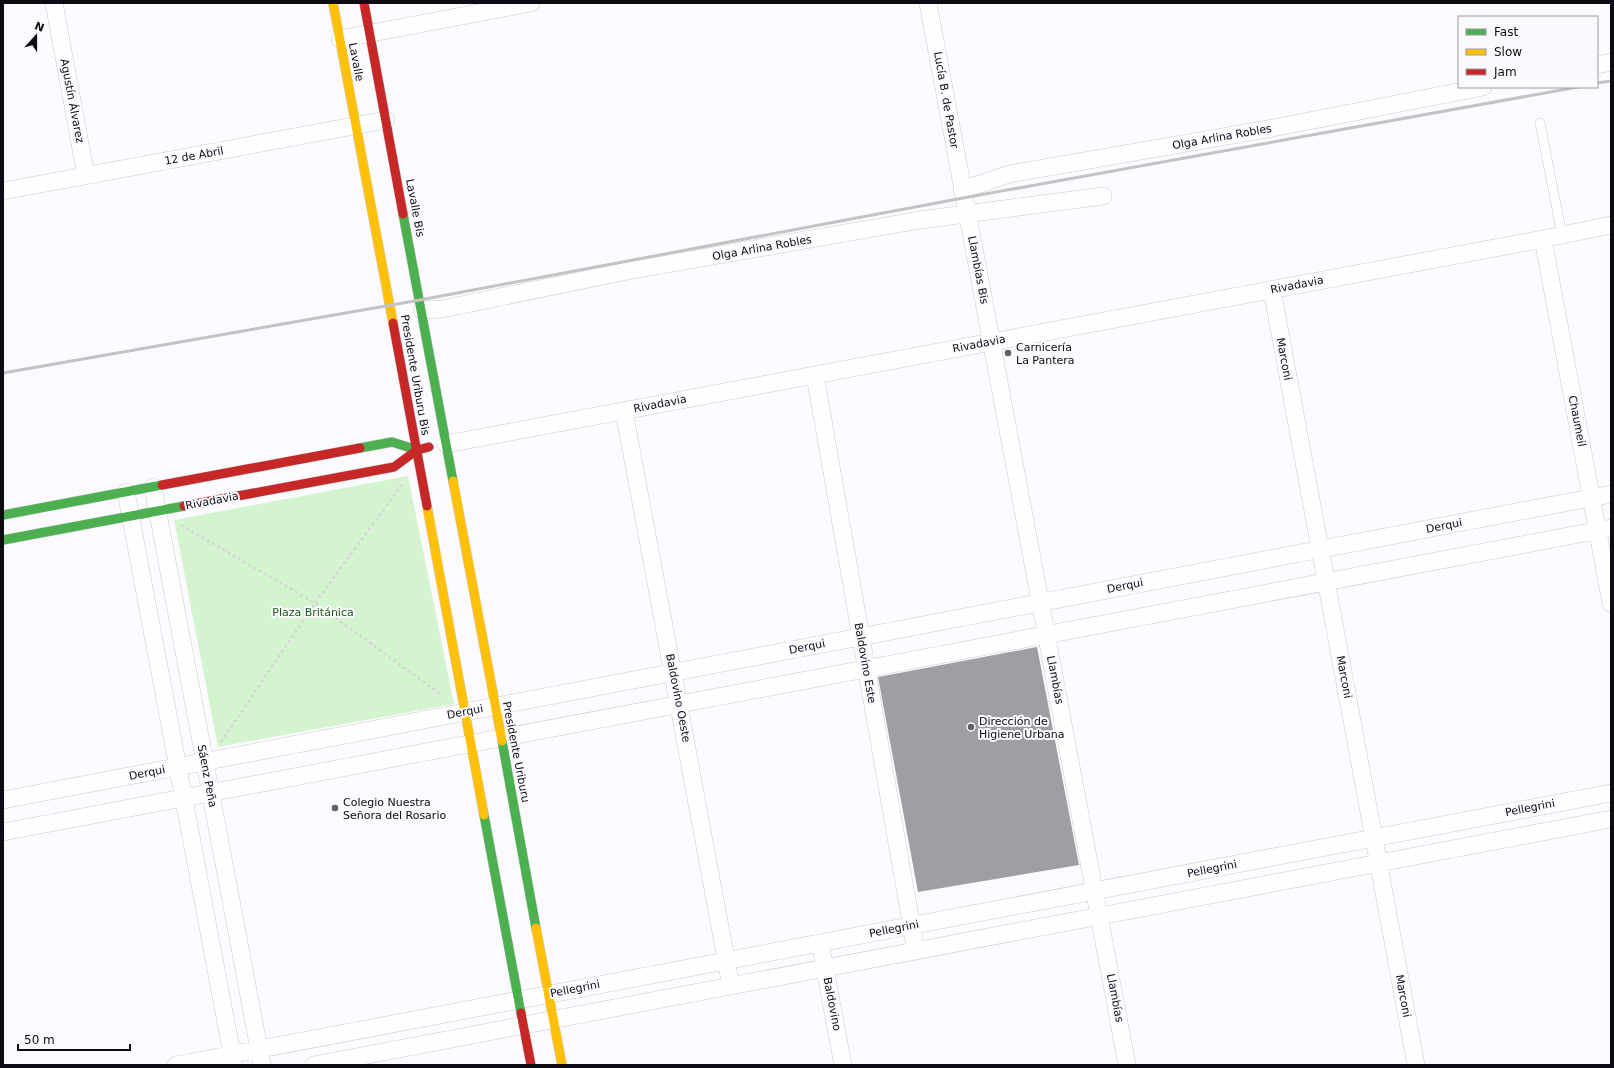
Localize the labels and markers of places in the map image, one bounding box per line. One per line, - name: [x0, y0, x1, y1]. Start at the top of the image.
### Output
- place label: Carnicería La Pantera: [1016, 341, 1075, 367]
- marker: Carnicería La Pantera: [1003, 348, 1013, 358]
- place label: Dirección de Higiene Urbana: [979, 715, 1064, 741]
- marker: Dirección de Higiene Urbana: [966, 722, 976, 732]
- place label: Colegio Nuestra Señora del Rosario: [343, 796, 446, 822]
- marker: Colegio Nuestra Señora del Rosario: [330, 803, 340, 813]

